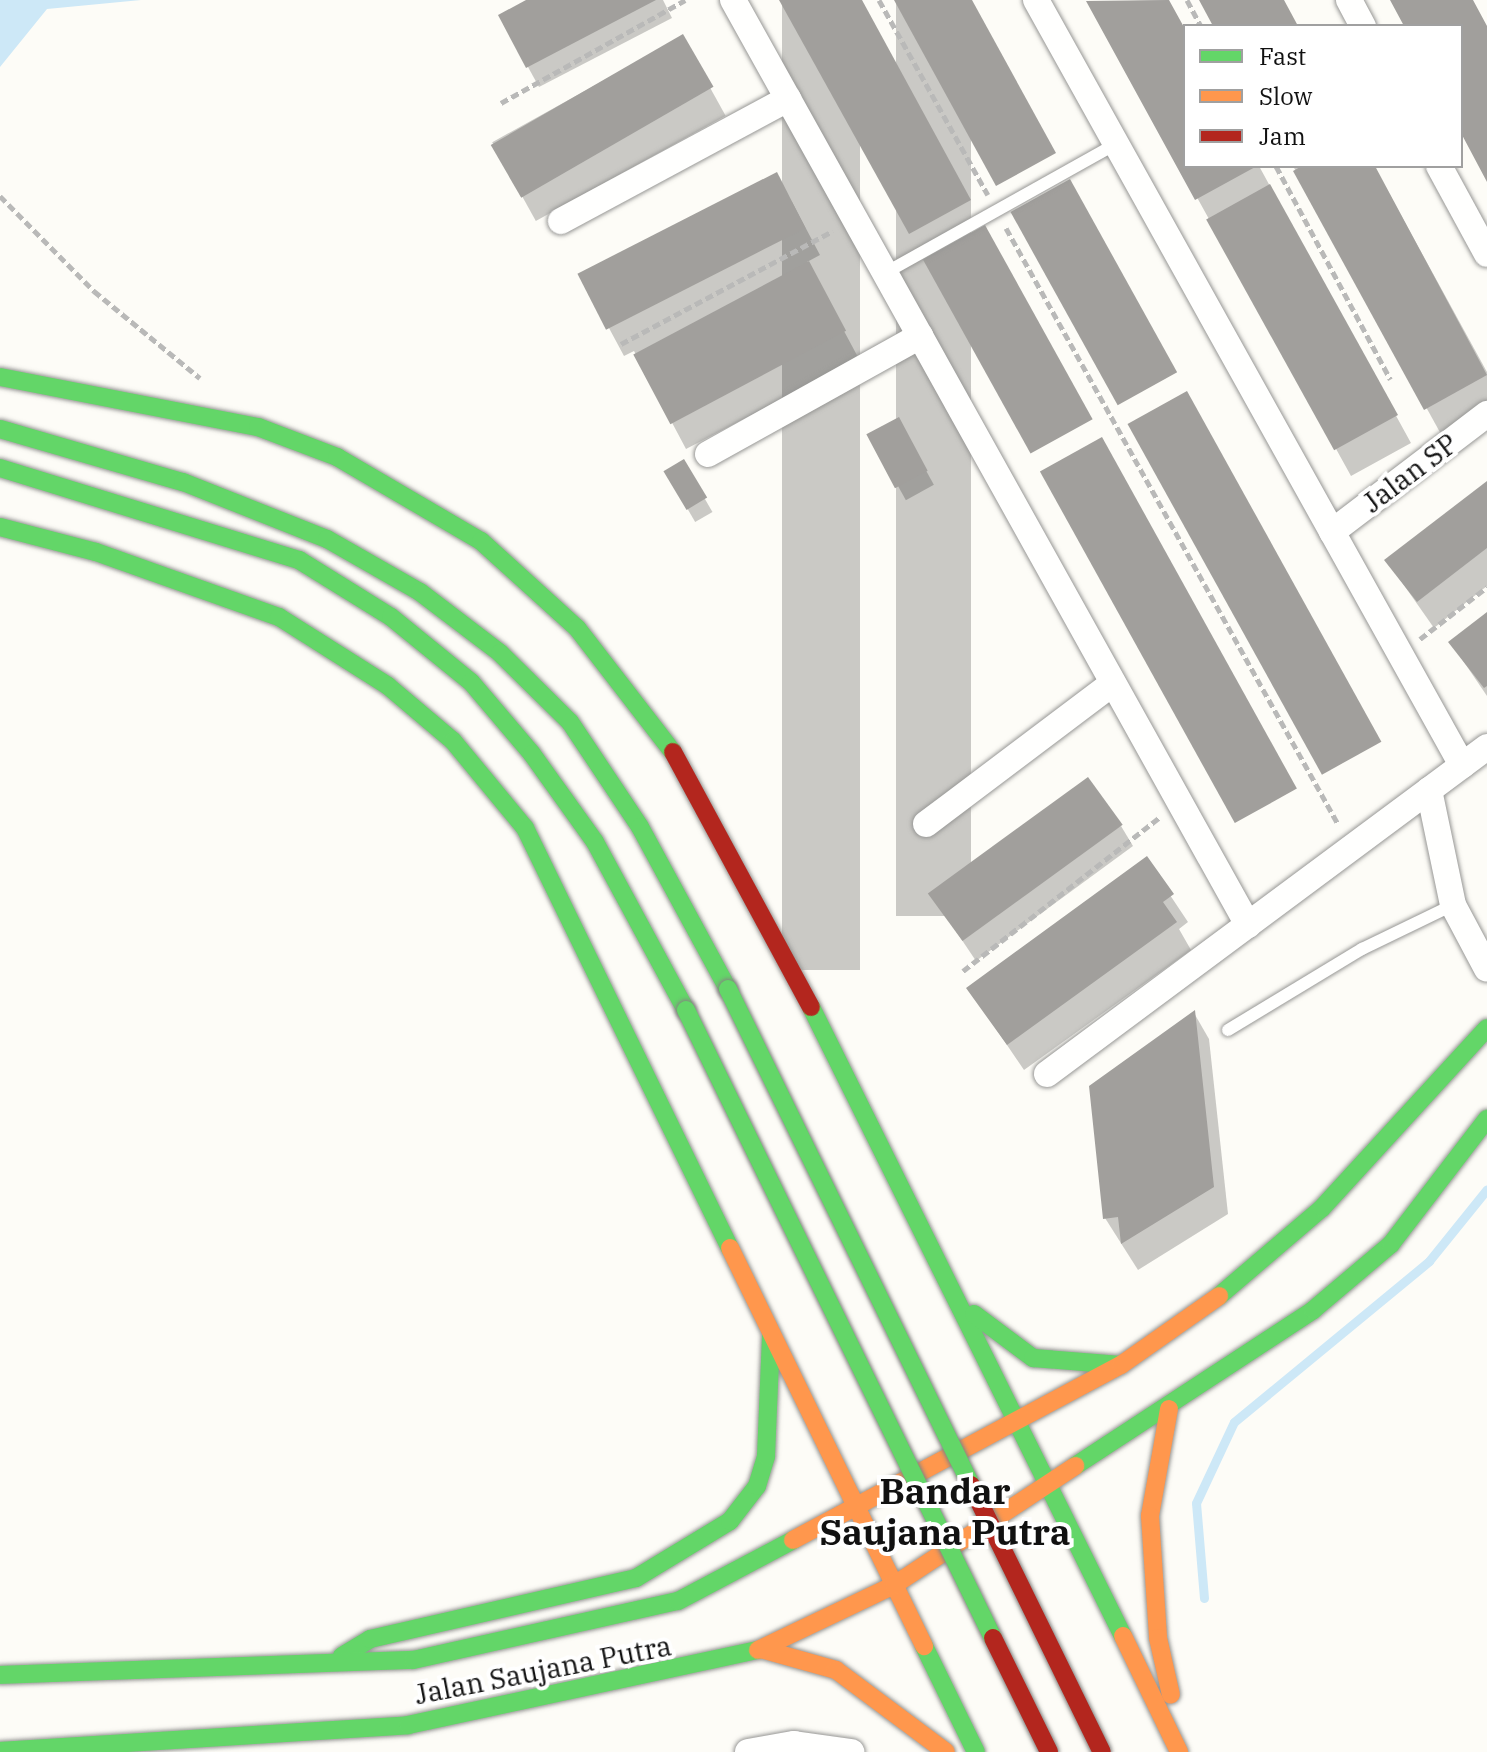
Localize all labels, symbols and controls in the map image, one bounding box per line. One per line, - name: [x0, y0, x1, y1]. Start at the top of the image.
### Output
- legend: [1183, 24, 1463, 168]
- text: Fast: [1259, 40, 1306, 72]
- text: Slow: [1259, 80, 1312, 112]
- text: Jam: [1259, 120, 1306, 152]
- street label: Jalan SP: [1356, 426, 1464, 520]
- district label: Bandar Saujana Putra: [820, 1468, 1070, 1553]
- street label: Jalan Saujana Putra: [412, 1629, 674, 1711]

